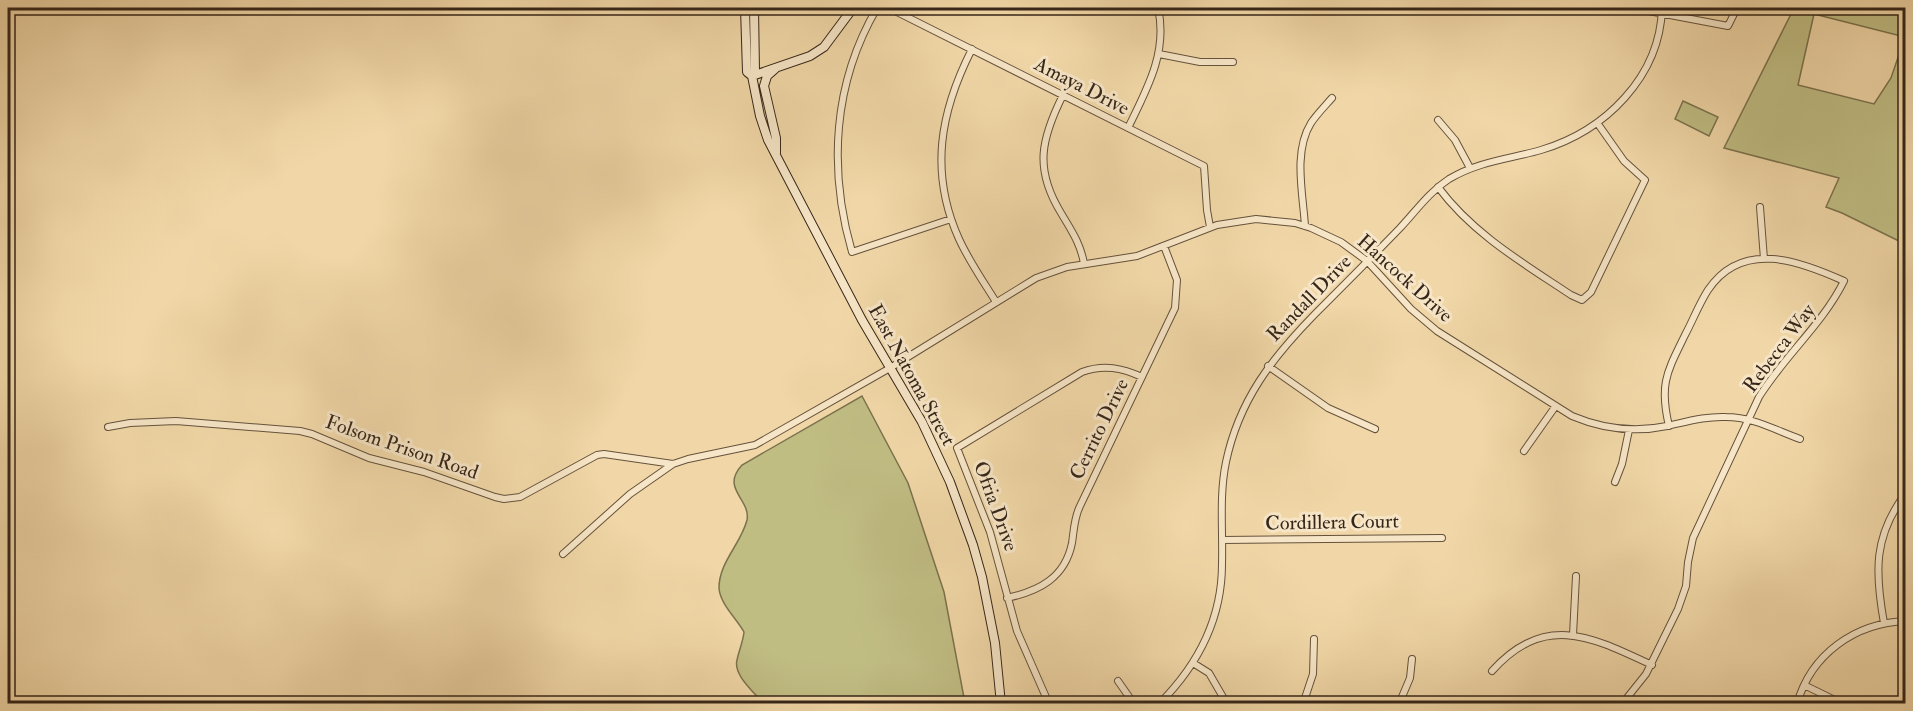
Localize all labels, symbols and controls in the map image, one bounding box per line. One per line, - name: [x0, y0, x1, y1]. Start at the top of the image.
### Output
- street label: Amaya Drive: [1029, 51, 1134, 121]
- street label: Hancock Drive: [1352, 229, 1458, 327]
- street label: Randall Drive: [1261, 249, 1357, 347]
- street label: Rebecca Way: [1738, 298, 1821, 397]
- street label: East Natoma Street: [863, 300, 961, 451]
- street label: Cerrito Drive: [1064, 374, 1134, 484]
- street label: Folsom Prison Road: [322, 409, 482, 485]
- street label: Ofria Drive: [968, 458, 1024, 554]
- street label: Cordillera Court: [1265, 508, 1400, 536]

